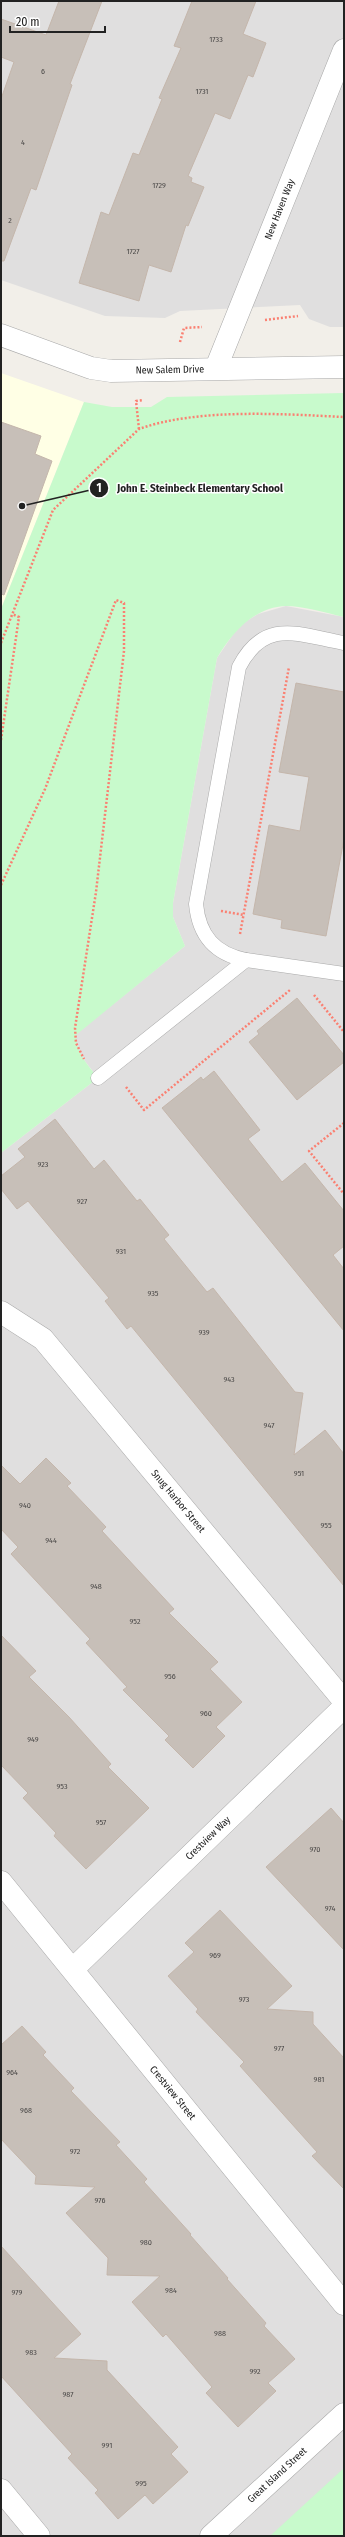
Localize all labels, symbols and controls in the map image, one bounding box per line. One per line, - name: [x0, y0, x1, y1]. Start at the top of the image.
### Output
- scale bar: [10, 8, 105, 34]
- text: 20 m: [16, 15, 40, 29]
- house number: 1733: [209, 35, 223, 44]
- house number: 6: [41, 67, 45, 76]
- house number: 1731: [196, 87, 208, 96]
- house number: 4: [21, 138, 25, 147]
- street label: New Haven Way: [262, 177, 298, 241]
- house number: 1729: [152, 181, 166, 190]
- house number: 2: [8, 216, 12, 225]
- house number: 1727: [127, 247, 140, 256]
- street label: New Salem Drive: [136, 363, 204, 377]
- callout: John E. Steinbeck Elementary School: [89, 476, 291, 499]
- text: 1: [96, 481, 102, 495]
- text: John E. Steinbeck Elementary School: [116, 482, 284, 495]
- house number: 923: [38, 1160, 49, 1169]
- house number: 927: [77, 1197, 88, 1206]
- house number: 931: [116, 1247, 126, 1256]
- house number: 935: [147, 1289, 159, 1298]
- house number: 939: [198, 1328, 210, 1337]
- house number: 943: [223, 1375, 235, 1384]
- house number: 947: [264, 1421, 275, 1430]
- street label: Snug Harbor Street: [148, 1467, 208, 1536]
- house number: 951: [294, 1469, 304, 1478]
- house number: 940: [19, 1501, 31, 1510]
- house number: 955: [320, 1521, 332, 1530]
- house number: 944: [45, 1536, 57, 1545]
- house number: 948: [90, 1582, 102, 1591]
- house number: 952: [129, 1617, 141, 1626]
- house number: 956: [164, 1672, 176, 1681]
- house number: 960: [200, 1709, 212, 1718]
- house number: 949: [27, 1735, 39, 1744]
- house number: 953: [56, 1782, 68, 1791]
- street label: Crestview Way: [183, 1814, 234, 1863]
- house number: 957: [96, 1818, 107, 1827]
- house number: 970: [309, 1845, 321, 1854]
- house number: 974: [325, 1904, 335, 1913]
- house number: 969: [209, 1951, 221, 1960]
- house number: 973: [239, 1995, 250, 2004]
- house number: 977: [274, 2044, 285, 2053]
- street label: Crestview Street: [147, 2064, 199, 2123]
- house number: 964: [6, 2068, 18, 2077]
- house number: 981: [314, 2075, 324, 2084]
- house number: 968: [20, 2106, 32, 2115]
- house number: 972: [70, 2147, 81, 2156]
- house number: 976: [95, 2196, 105, 2205]
- house number: 980: [140, 2238, 152, 2247]
- house number: 984: [165, 2286, 177, 2295]
- house number: 979: [12, 2288, 22, 2297]
- house number: 988: [214, 2329, 226, 2338]
- house number: 983: [25, 2348, 37, 2357]
- house number: 992: [249, 2367, 261, 2376]
- house number: 987: [62, 2390, 74, 2399]
- house number: 991: [102, 2441, 112, 2450]
- street label: Great Island Street: [245, 2444, 310, 2505]
- house number: 995: [135, 2479, 147, 2488]

